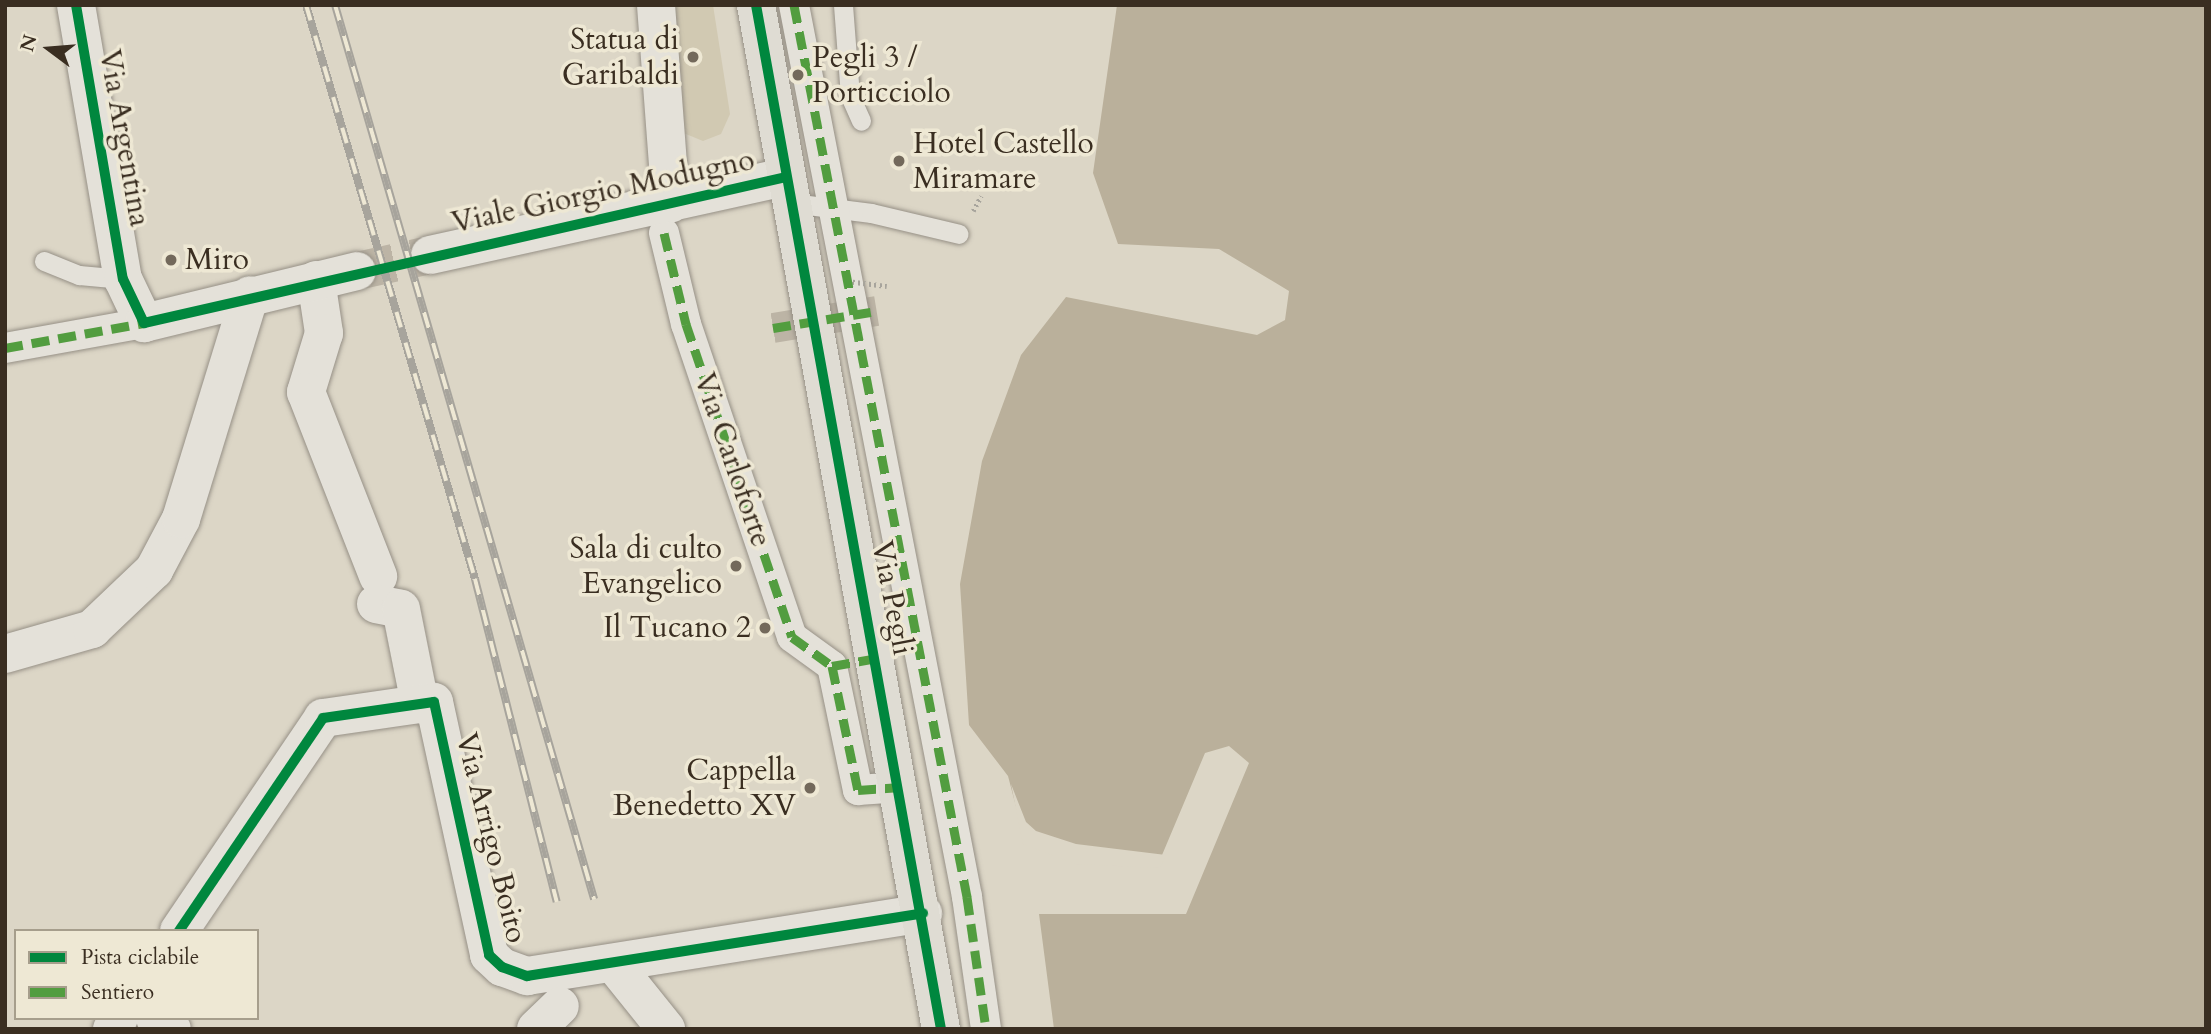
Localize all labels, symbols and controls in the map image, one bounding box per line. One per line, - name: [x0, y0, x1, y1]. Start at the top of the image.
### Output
- north arrow: [14, 14, 84, 84]
- place label: Statua di Garibaldi: [562, 22, 679, 92]
- text: N: [14, 32, 44, 55]
- place label: Pegli 3 / Porticciolo: [812, 40, 951, 110]
- street label: Via Argentina: [91, 47, 157, 229]
- marker: Statua di Garibaldi: [685, 49, 701, 65]
- marker: Pegli 3 / Porticciolo: [790, 67, 806, 83]
- place label: Hotel Castello Miramare: [913, 126, 1094, 196]
- street label: Viale Giorgio Modugno: [448, 142, 758, 242]
- marker: Hotel Castello Miramare: [891, 153, 907, 169]
- place label: Miro: [185, 242, 249, 278]
- marker: Miro: [163, 252, 179, 268]
- street label: Via Carloforte: [685, 368, 779, 552]
- place label: Sala di culto Evangelico: [569, 531, 722, 602]
- street label: Via Pegli: [863, 538, 921, 658]
- marker: Sala di culto Evangelico: [728, 558, 744, 574]
- place label: Il Tucano 2: [603, 610, 751, 646]
- marker: Il Tucano 2: [757, 620, 773, 636]
- street label: Via Arrigo Boito: [448, 729, 534, 947]
- place label: Cappella Benedetto XV: [613, 753, 796, 824]
- marker: Cappella Benedetto XV: [802, 780, 818, 796]
- legend: [14, 929, 259, 1020]
- text: Pista ciclabile: [81, 943, 199, 972]
- text: Sentiero: [81, 978, 154, 1007]

